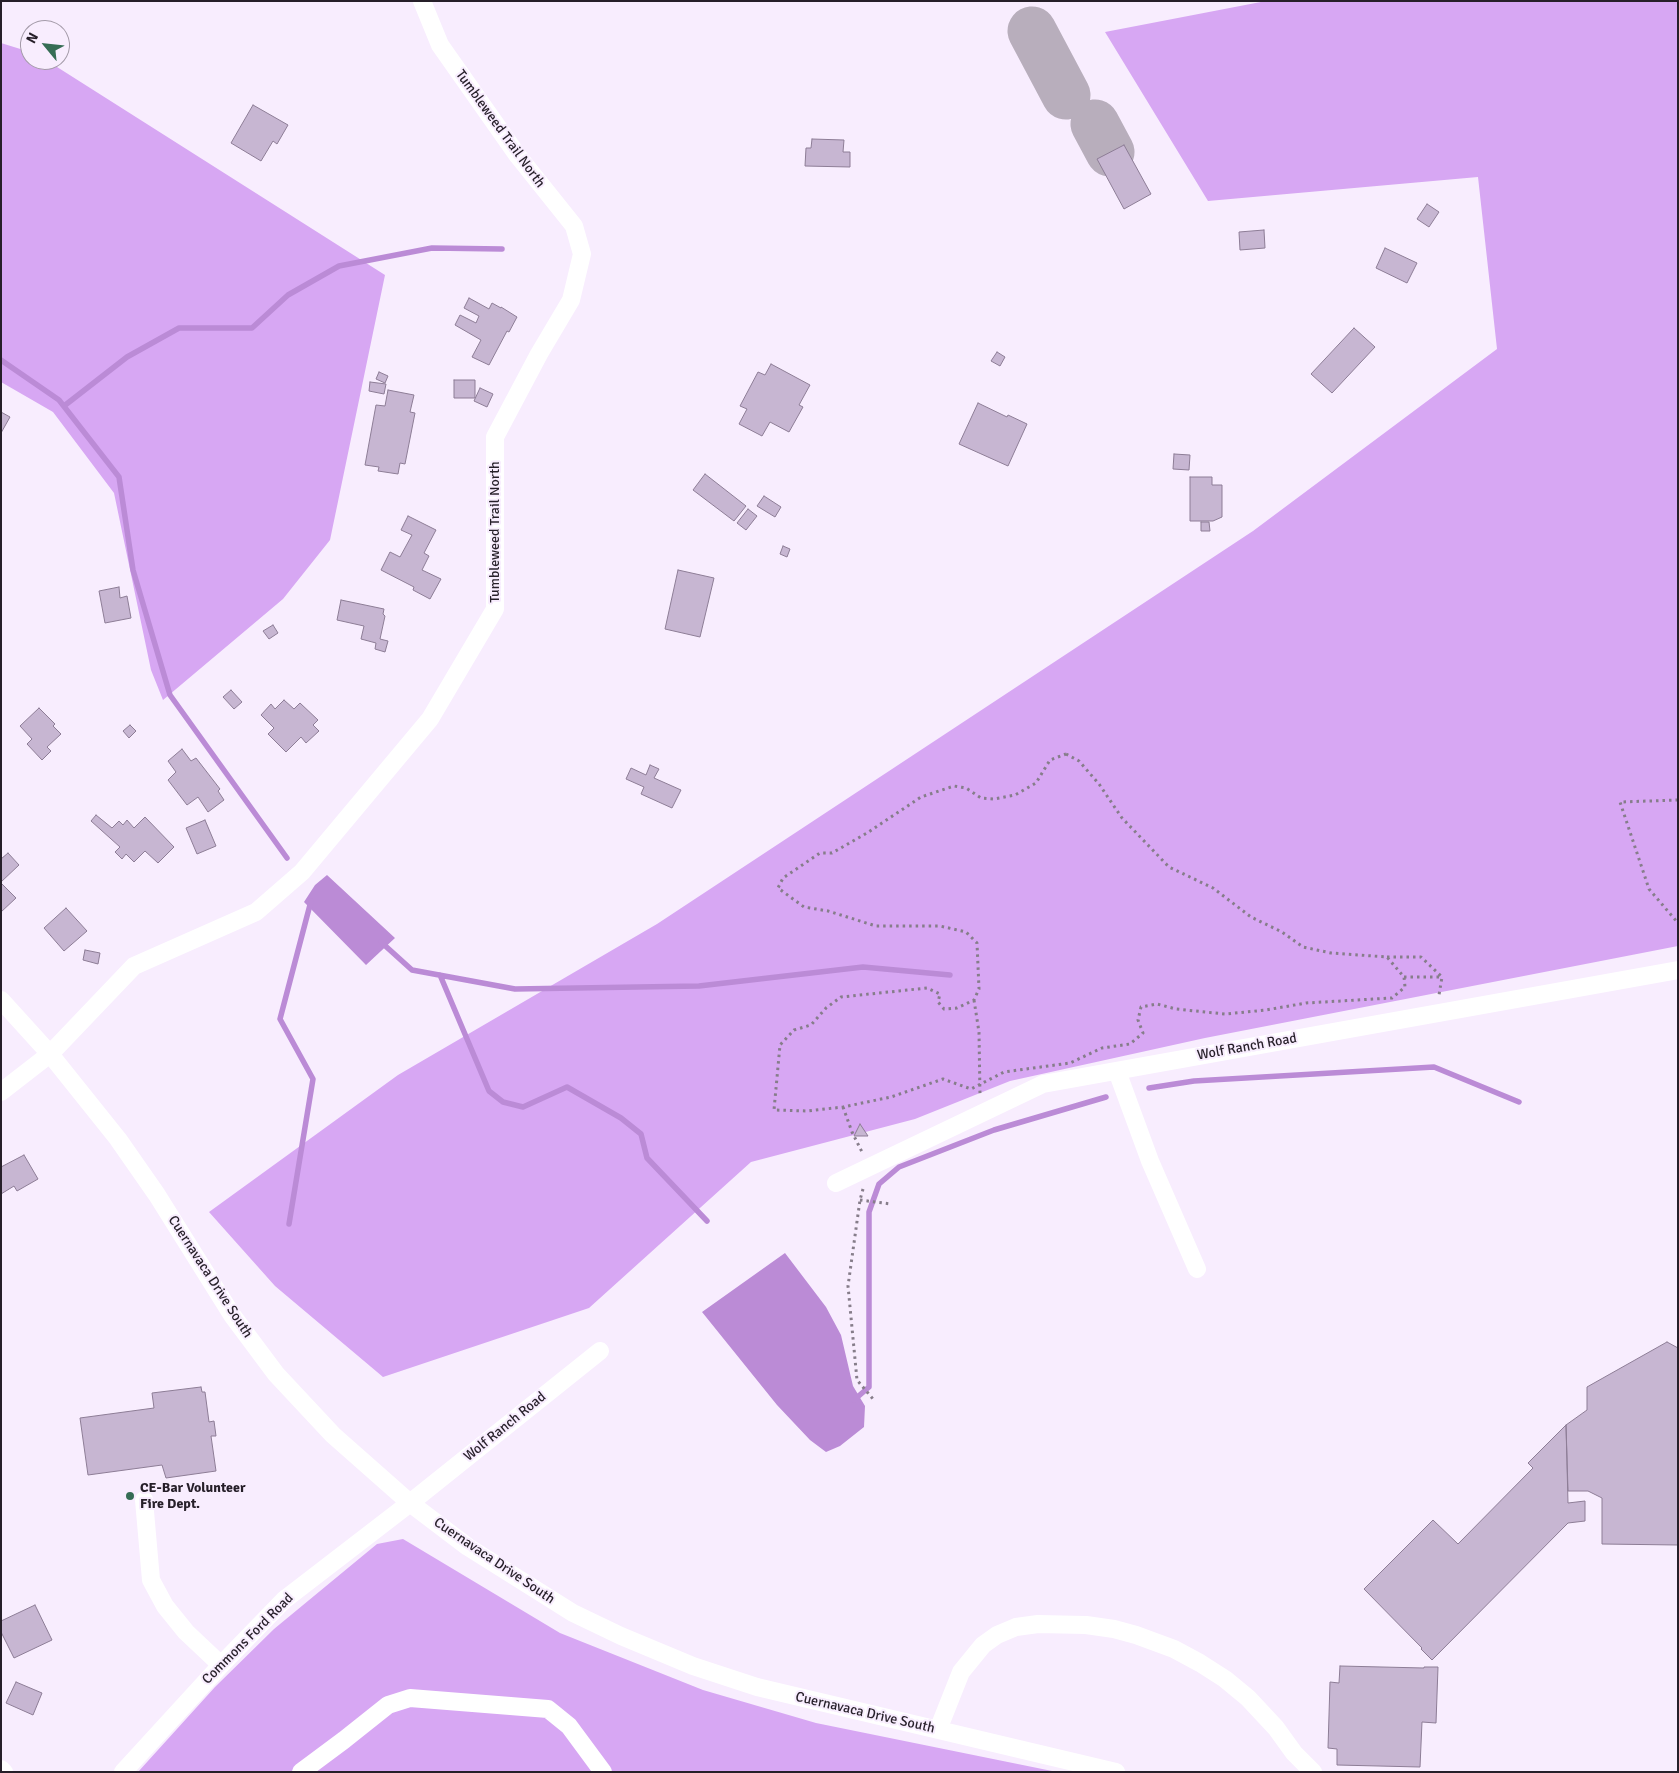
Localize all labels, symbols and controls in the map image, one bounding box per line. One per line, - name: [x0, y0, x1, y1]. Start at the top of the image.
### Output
- north arrow: [20, 20, 70, 70]
- text: N: [22, 30, 42, 46]
- street label: Tumbleweed Trail North: [452, 67, 548, 191]
- street label: Tumbleweed Trail North: [487, 461, 503, 603]
- street label: Wolf Ranch Road: [1196, 1030, 1298, 1064]
- street label: Cuernavaca Drive South: [164, 1213, 256, 1341]
- street label: Wolf Ranch Road: [461, 1389, 549, 1465]
- place label: CE-Bar Volunteer Fire Dept.: [140, 1480, 246, 1512]
- marker: CE-Bar Volunteer Fire Dept.: [124, 1490, 136, 1502]
- street label: Cuernavaca Drive South: [430, 1514, 558, 1608]
- street label: Commons Ford Road: [199, 1590, 297, 1688]
- street label: Cuernavaca Drive South: [794, 1689, 936, 1737]

